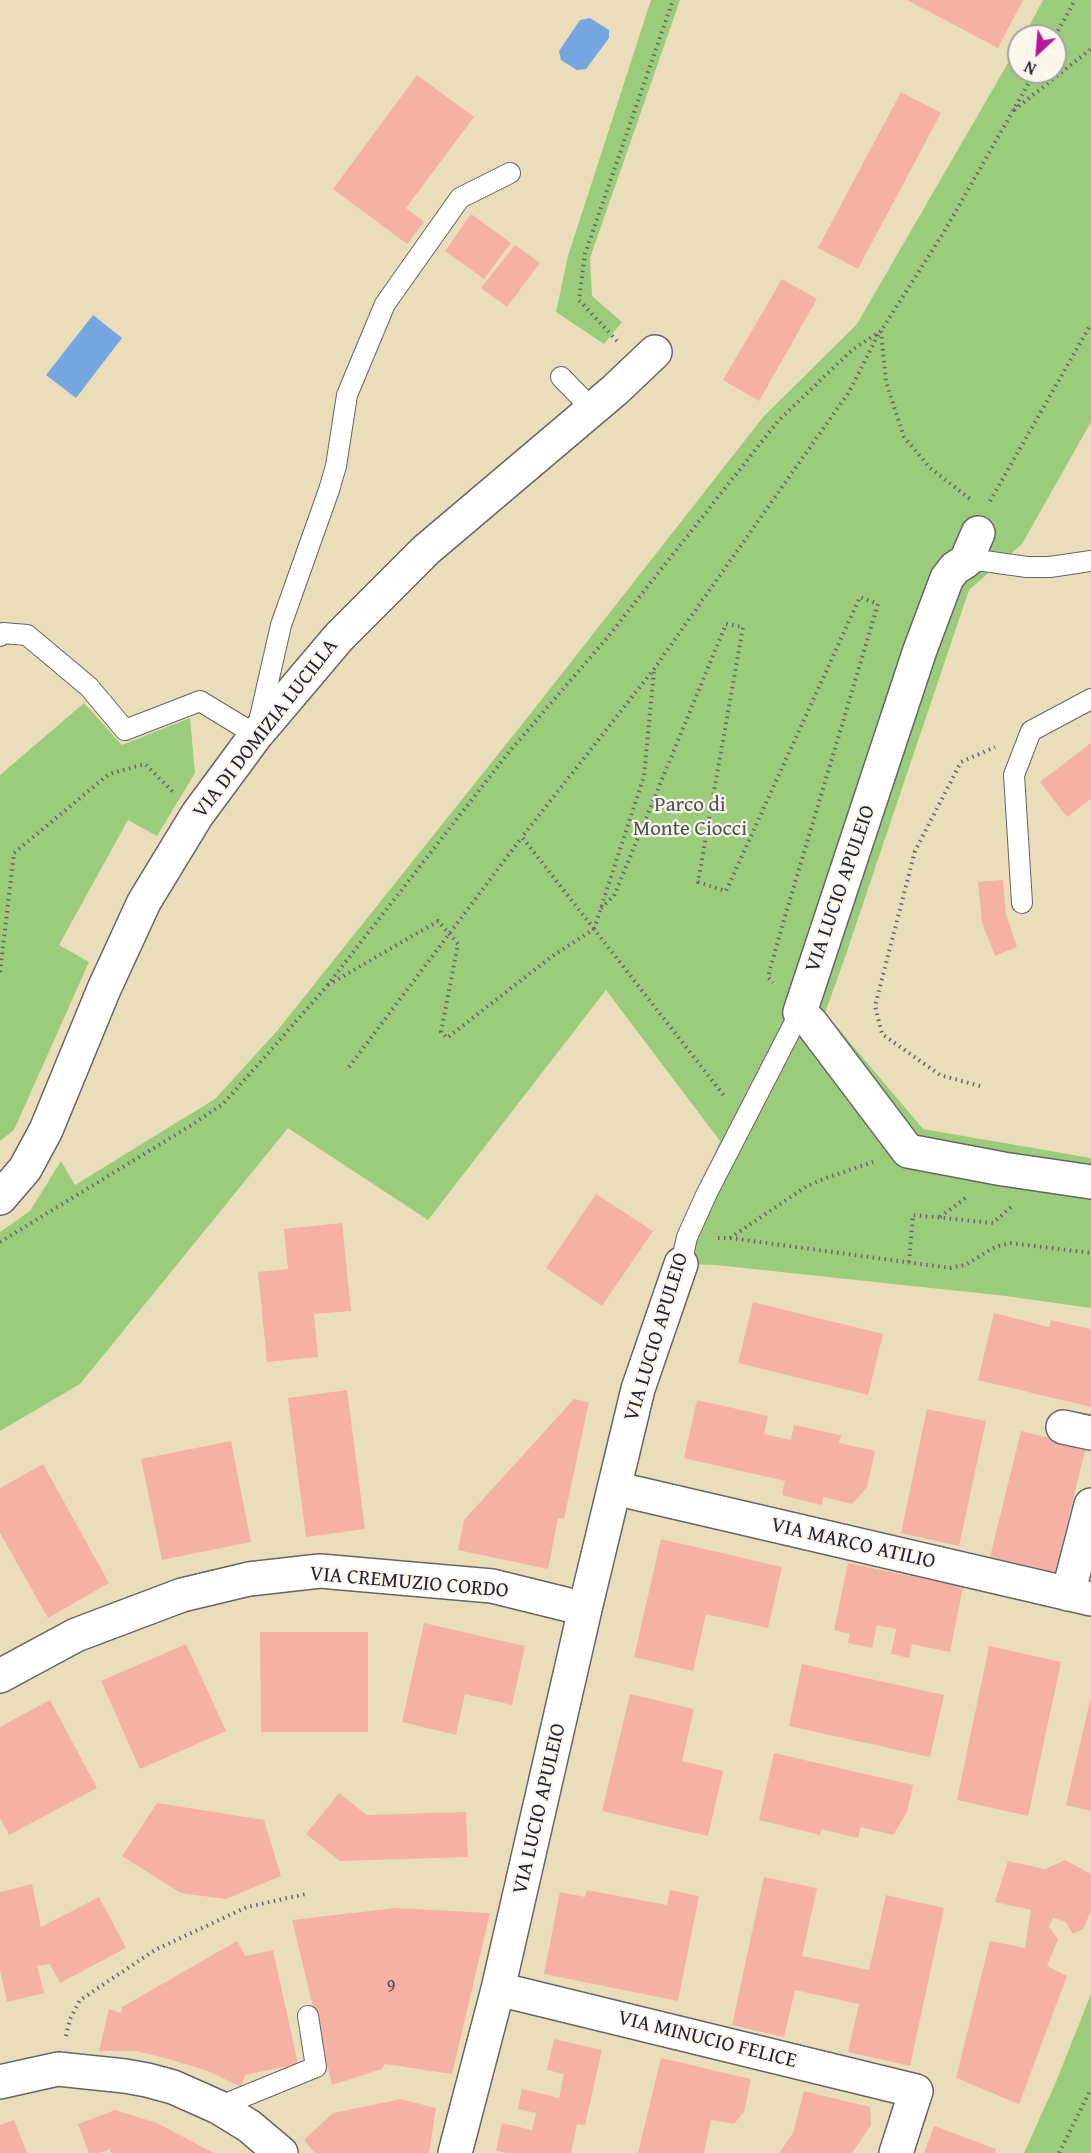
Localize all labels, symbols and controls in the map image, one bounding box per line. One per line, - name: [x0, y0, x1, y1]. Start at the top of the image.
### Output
- north arrow: [1007, 24, 1067, 84]
- text: N: [1020, 55, 1040, 82]
- street label: VIA DI DOMIZIA LUCILLA: [188, 634, 344, 824]
- park label: Parco di Monte Ciocci: [633, 793, 747, 843]
- street label: VIA LUCIO APULEIO: [801, 802, 881, 976]
- street label: VIA LUCIO APULEIO: [619, 1250, 695, 1424]
- street label: VIA MARCO ATILIO: [768, 1513, 938, 1575]
- street label: VIA CREMUZIO CORDO: [309, 1562, 509, 1604]
- street label: VIA LUCIO APULEIO: [508, 1721, 572, 1897]
- house number: 9: [387, 1976, 395, 1998]
- street label: VIA MINUCIO FELICE: [615, 2006, 799, 2074]

